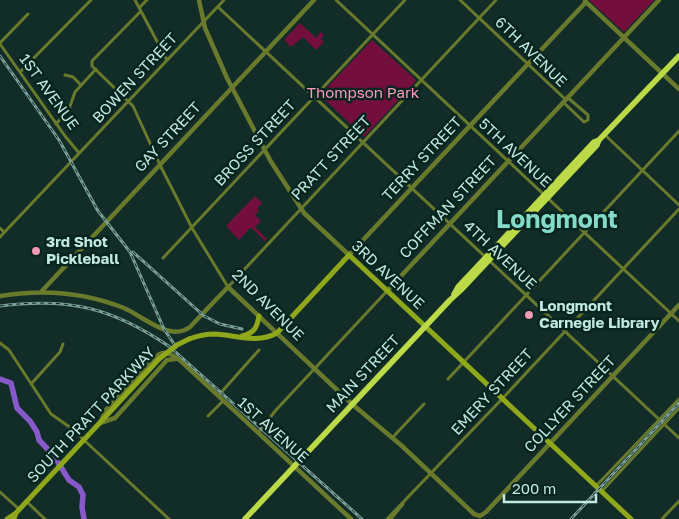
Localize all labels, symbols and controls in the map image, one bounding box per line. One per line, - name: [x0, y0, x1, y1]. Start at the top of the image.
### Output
- street label: 6TH AVENUE: [492, 13, 571, 90]
- street label: BOWEN STREET: [88, 29, 181, 126]
- street label: 1ST AVENUE: [16, 50, 83, 133]
- park label: Thompson Park: [307, 83, 420, 101]
- street label: BROSS STREET: [210, 96, 299, 189]
- street label: GAY STREET: [130, 98, 204, 175]
- street label: PRATT STREET: [287, 111, 374, 203]
- street label: TERRY STREET: [378, 113, 465, 204]
- street label: 5TH AVENUE: [476, 114, 556, 190]
- street label: COFFMAN STREET: [395, 151, 500, 261]
- district label: Longmont: [496, 203, 618, 234]
- street label: 4TH AVENUE: [461, 216, 541, 293]
- place label: 3rd Shot Pickleball: [46, 232, 119, 267]
- street label: 3RD AVENUE: [349, 236, 429, 312]
- marker: 3rd Shot Pickleball: [30, 245, 42, 257]
- street label: 2ND AVENUE: [229, 265, 308, 344]
- place label: Longmont Carnegie Library: [539, 296, 660, 331]
- marker: Longmont Carnegie Library: [523, 309, 535, 321]
- street label: MAIN STREET: [322, 331, 403, 416]
- street label: SOUTH PRATT PARKWAY: [23, 342, 158, 486]
- street label: EMERY STREET: [447, 345, 536, 438]
- street label: COLLYER STREET: [520, 351, 619, 456]
- street label: 1ST AVENUE: [235, 393, 313, 466]
- scale bar: [504, 472, 596, 504]
- text: 200 m: [512, 479, 556, 497]

